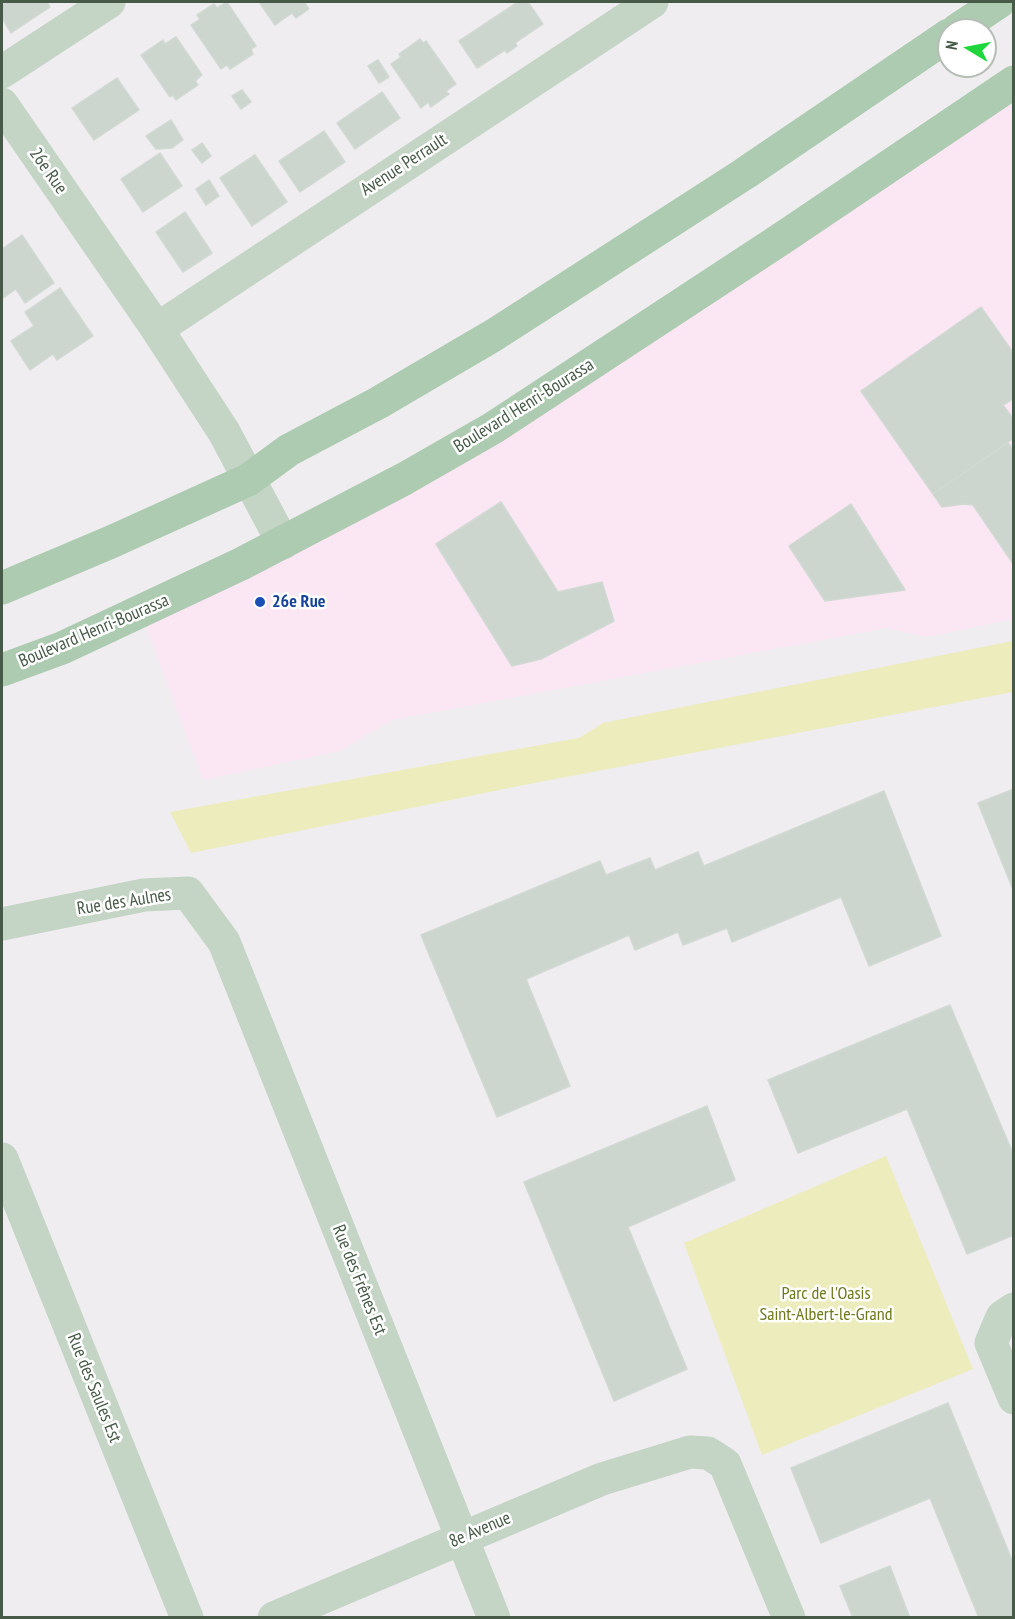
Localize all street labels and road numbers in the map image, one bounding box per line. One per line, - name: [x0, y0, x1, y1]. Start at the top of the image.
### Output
- street label: Avenue Perrault: [357, 129, 451, 201]
- street label: 26e Rue: [24, 144, 72, 198]
- street label: Boulevard Henri-Bourassa: [450, 354, 598, 458]
- street label: Boulevard Henri-Bourassa: [16, 590, 172, 672]
- street label: Rue des Aulnes: [76, 884, 172, 920]
- street label: Rue des Frênes Est: [327, 1222, 391, 1338]
- street label: Rue des Saules Est: [62, 1330, 126, 1446]
- street label: 8e Avenue: [446, 1507, 514, 1553]

